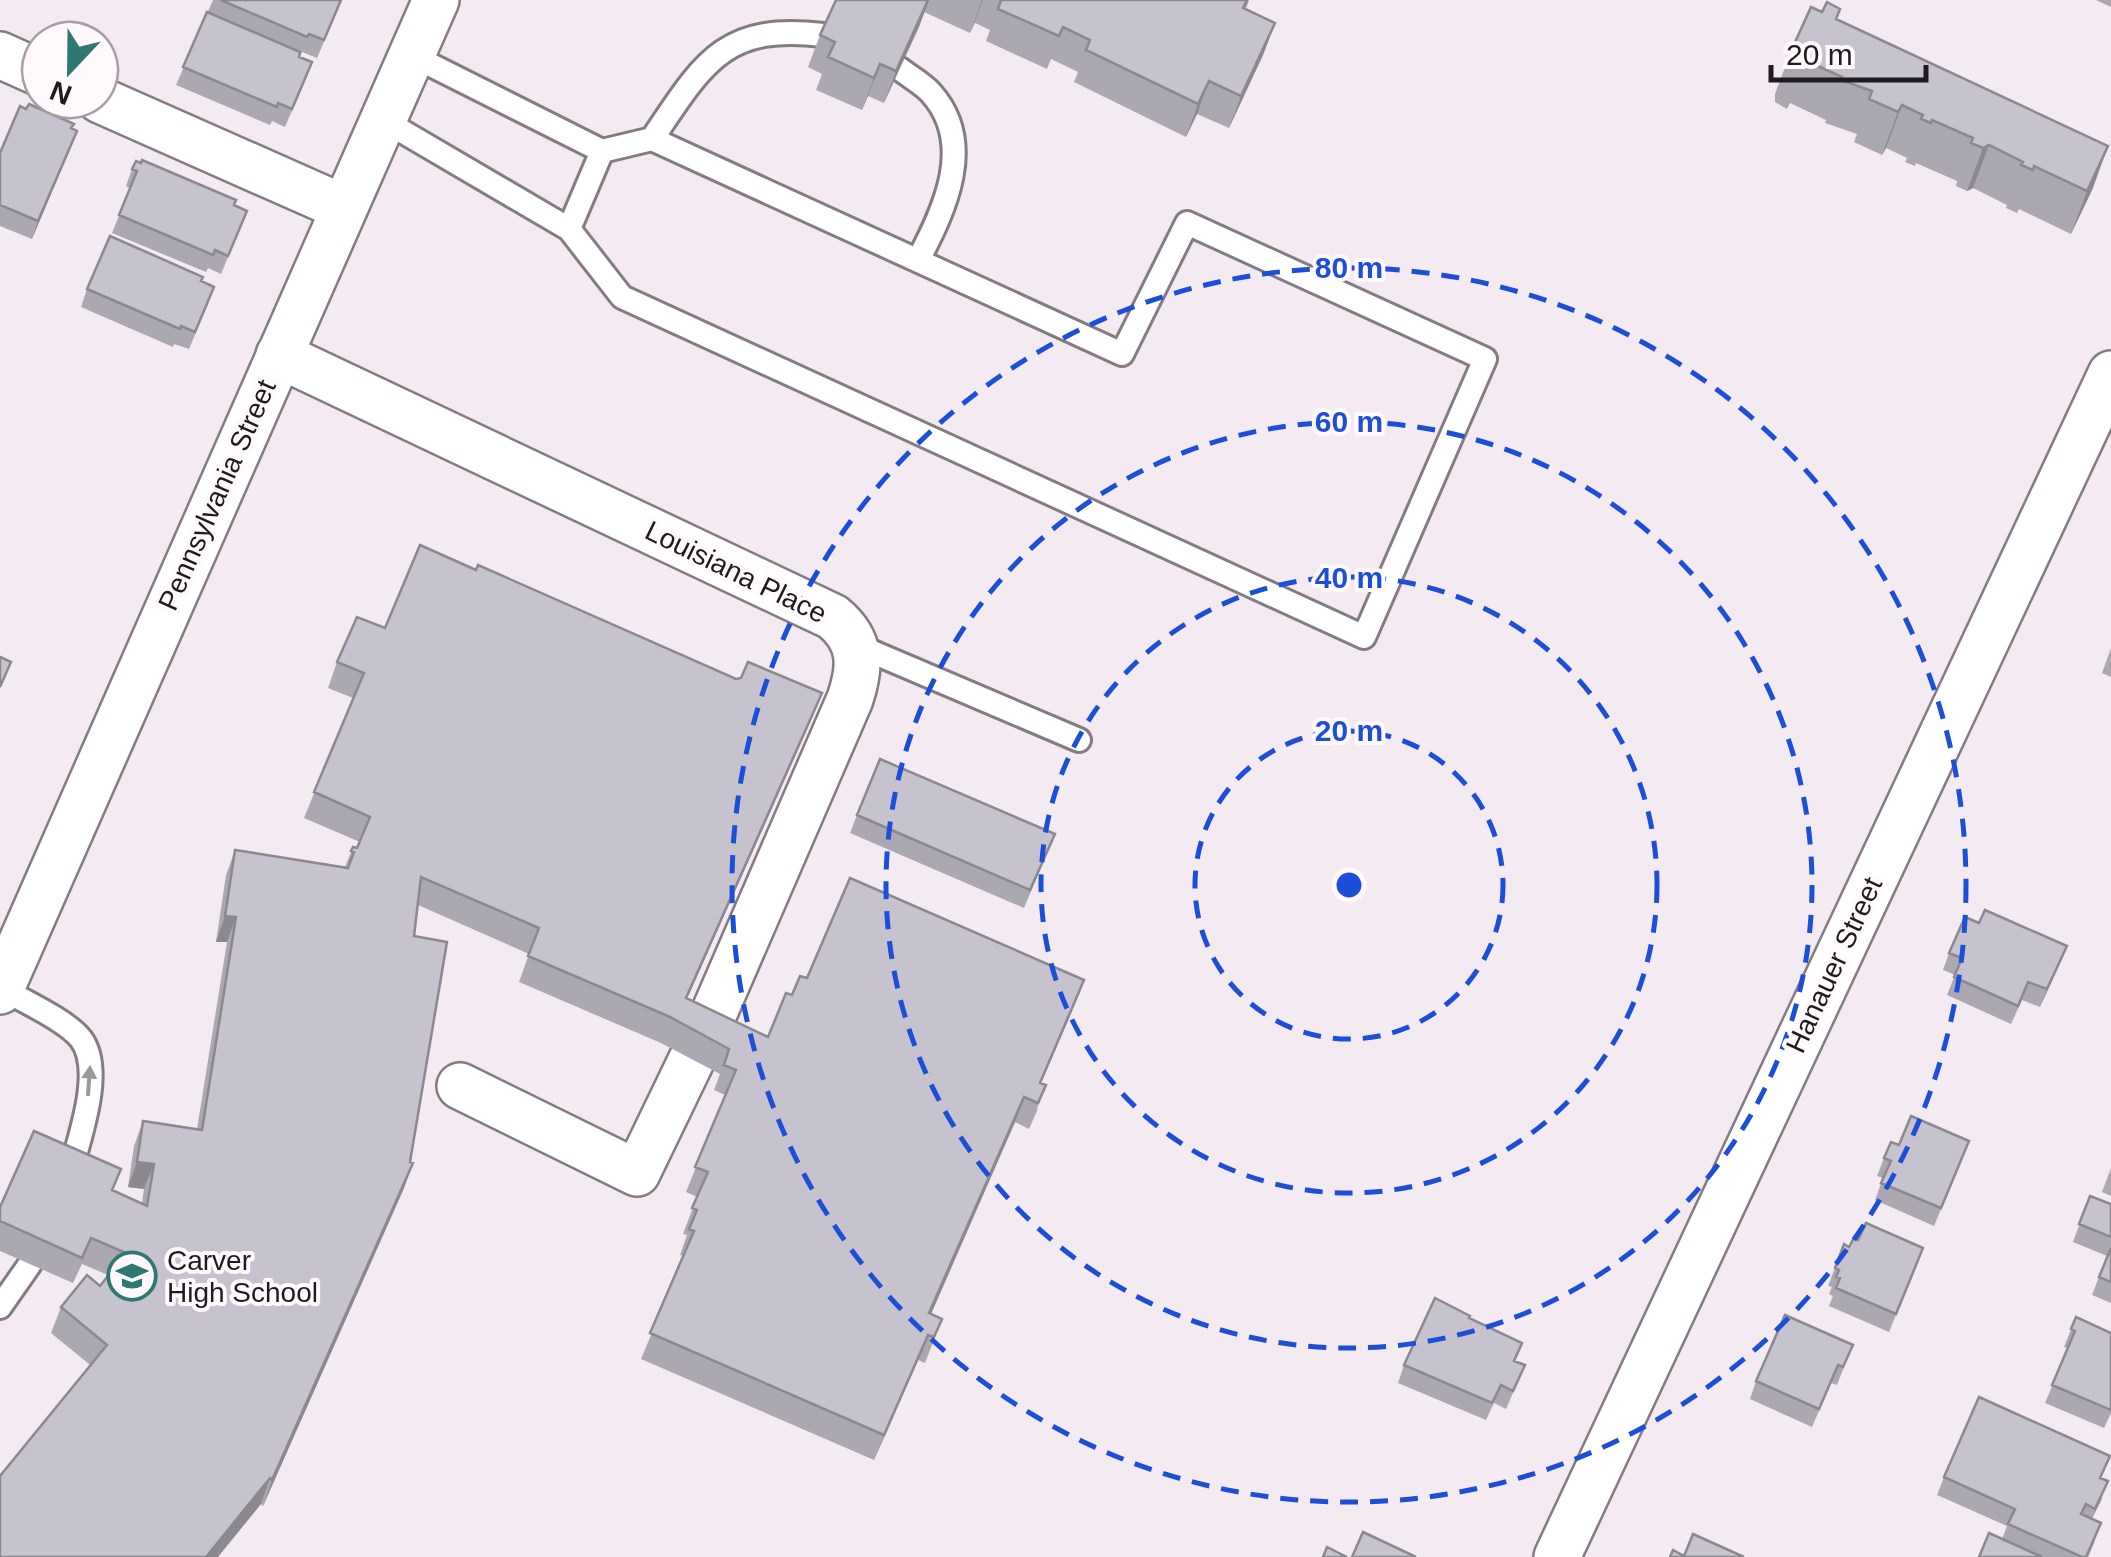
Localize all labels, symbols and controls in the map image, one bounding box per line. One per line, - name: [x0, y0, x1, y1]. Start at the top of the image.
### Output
- north arrow: [20, 20, 120, 120]
- scale bar: [1771, 20, 1926, 82]
- text: 20 m: [1786, 38, 1853, 71]
- text: N: [46, 75, 76, 111]
- text: 80 m: [1315, 251, 1383, 284]
- street label: Pennsylvania Street: [152, 375, 282, 615]
- text: 60 m: [1315, 405, 1383, 438]
- street label: Louisiana Place: [640, 515, 832, 629]
- text: 40 m: [1315, 561, 1383, 594]
- text: 20 m: [1315, 714, 1383, 747]
- centre of rings: [1331, 867, 1367, 903]
- street label: Hanauer Street: [1780, 872, 1888, 1058]
- one-way arrow: [81, 1065, 97, 1097]
- place label: Carver High School: [167, 1245, 318, 1308]
- school or university icon: Carver High School: [106, 1250, 158, 1302]

